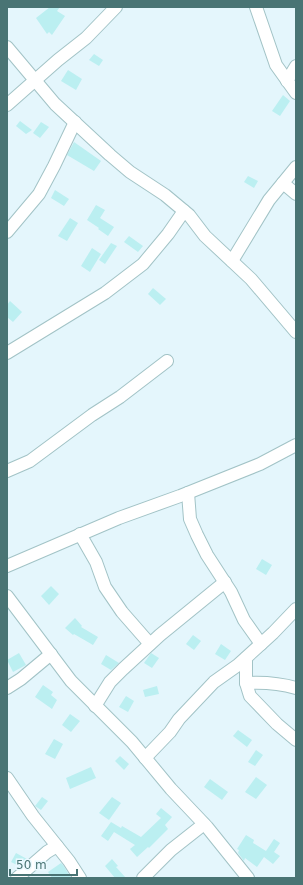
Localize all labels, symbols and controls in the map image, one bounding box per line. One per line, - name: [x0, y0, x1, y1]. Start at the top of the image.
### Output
- scale bar: [10, 851, 77, 877]
- text: 50 m: [16, 858, 47, 872]

